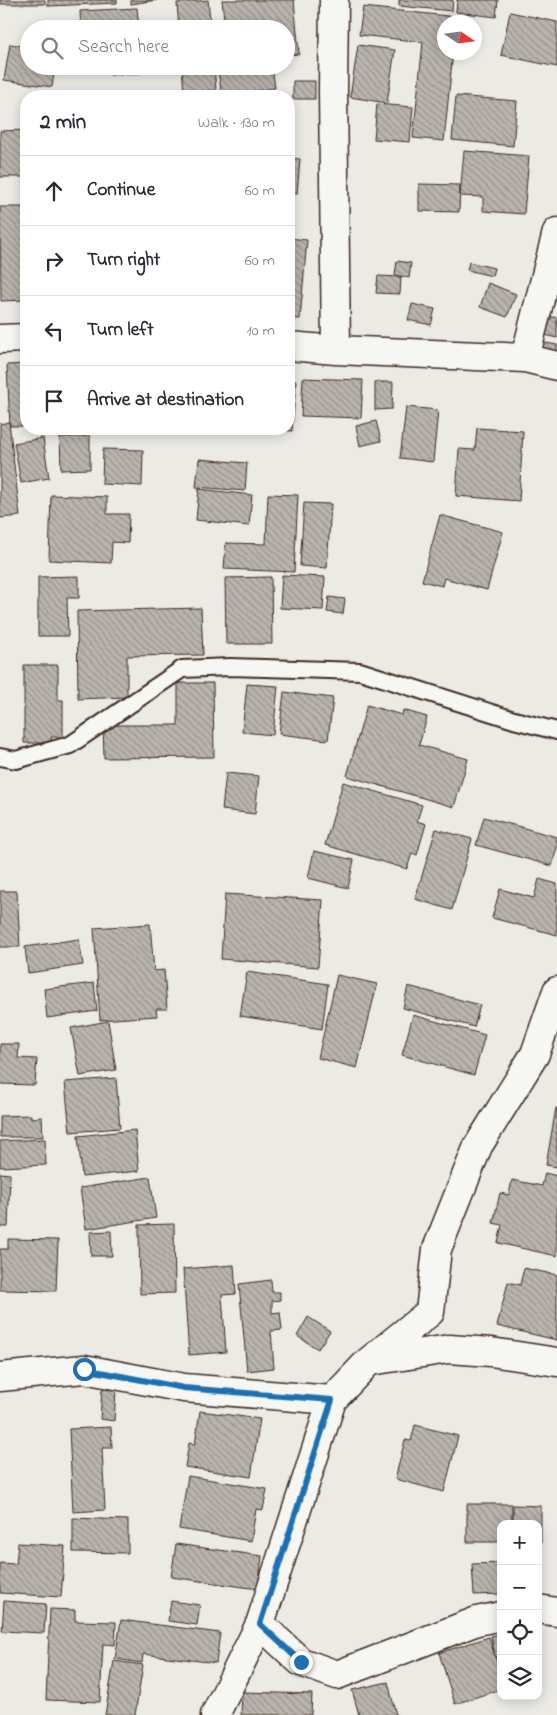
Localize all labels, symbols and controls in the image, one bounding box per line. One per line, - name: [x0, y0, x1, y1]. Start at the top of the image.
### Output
- north arrow: [437, 15, 482, 60]
- search box: [20, 20, 295, 75]
- icon: search: [38, 34, 66, 62]
- text: Search here: [78, 34, 169, 61]
- text: 2 min: [40, 108, 86, 138]
- text: Walk · 130 m: [198, 111, 275, 135]
- icon: ahead: [40, 177, 68, 205]
- text: Continue: [87, 177, 155, 204]
- text: 60 m: [245, 179, 275, 203]
- icon: right: [40, 247, 68, 275]
- text: Turn right: [87, 247, 160, 274]
- text: 60 m: [245, 249, 275, 273]
- icon: left: [40, 317, 68, 345]
- text: Turn left: [87, 317, 154, 344]
- text: 10 m: [247, 319, 275, 343]
- icon: arrive: [40, 387, 68, 415]
- text: Arrive at destination: [87, 387, 244, 414]
- route start: [73, 1358, 96, 1381]
- map controls: [497, 1520, 542, 1700]
- button: +: [497, 1520, 542, 1565]
- button: −: [497, 1565, 542, 1610]
- button: locate: [497, 1610, 542, 1655]
- route end: [290, 1651, 313, 1674]
- button: layers: [497, 1655, 542, 1700]

